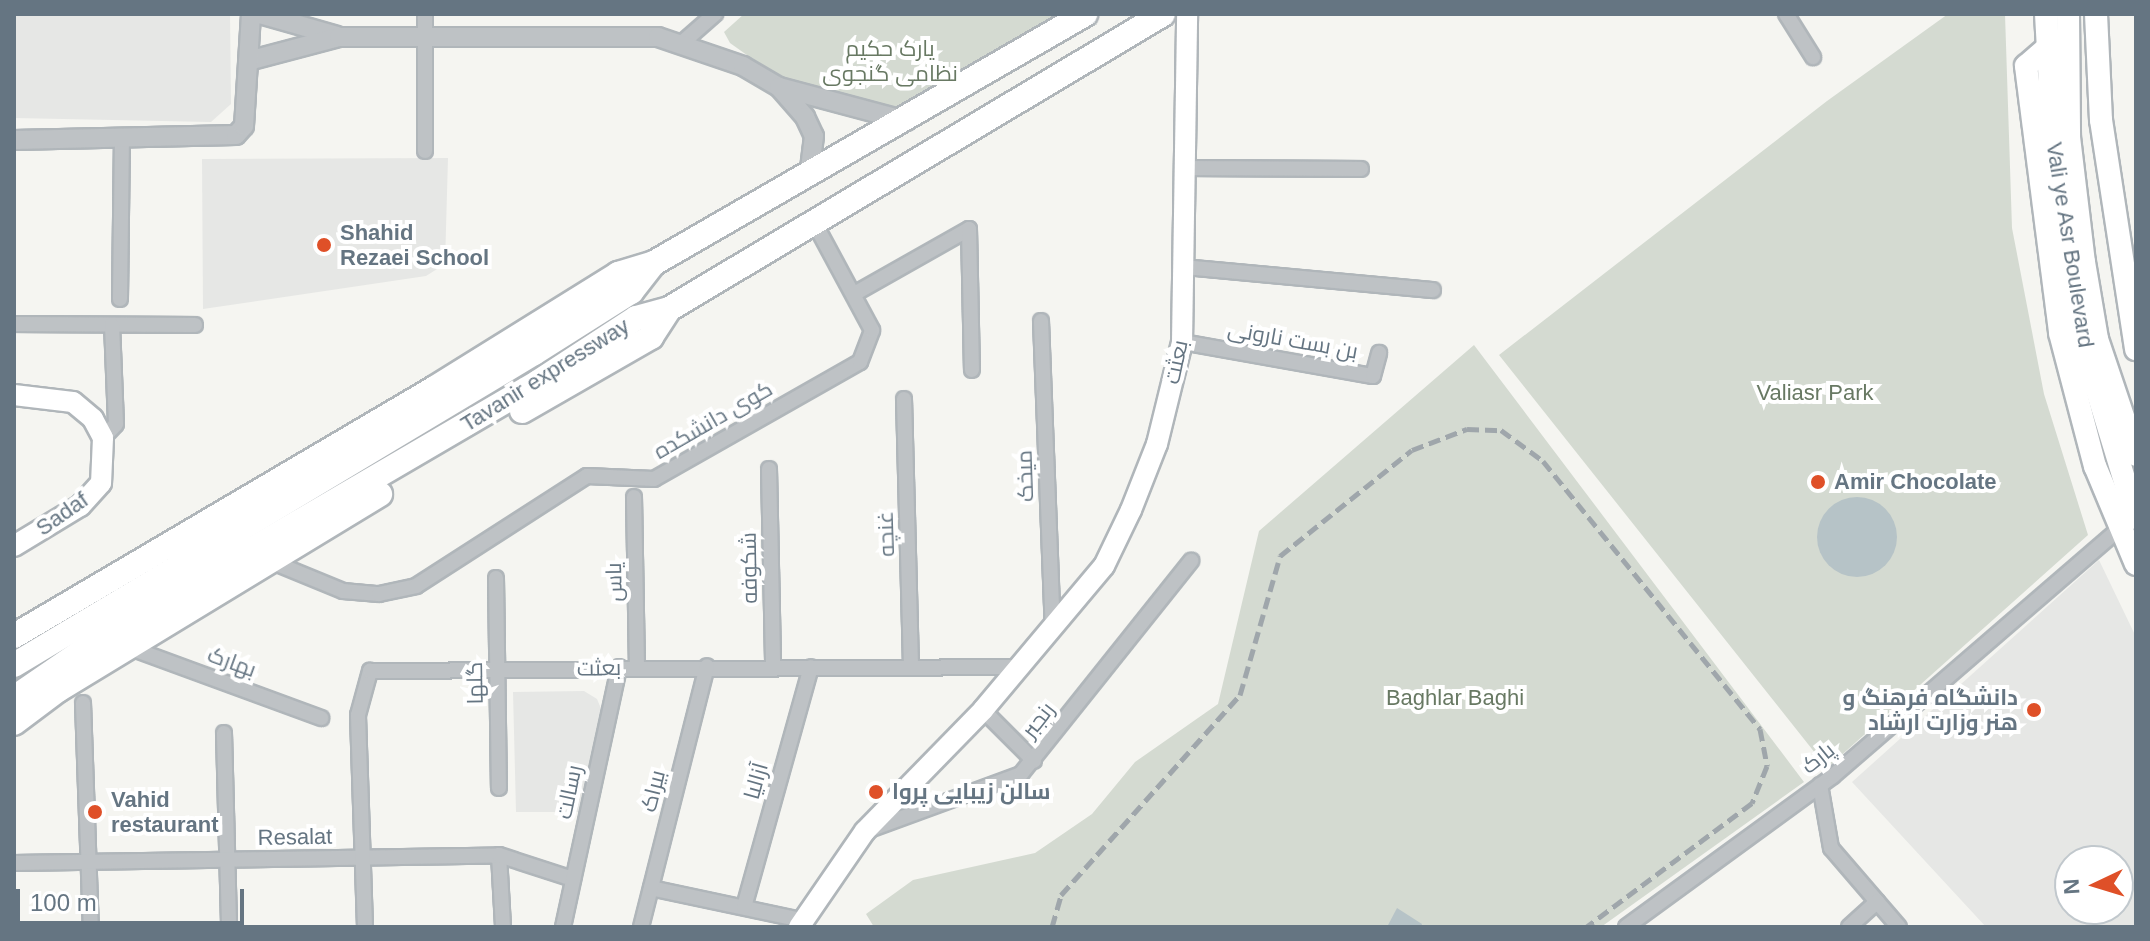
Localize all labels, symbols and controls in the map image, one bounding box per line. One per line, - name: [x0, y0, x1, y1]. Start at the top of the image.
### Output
- park label: پارک حکیم نظامی گنجوی: [822, 35, 958, 86]
- street label: Vali ye Asr Boulevard: [2041, 140, 2099, 350]
- place label: Shahid Rezaei School: [340, 219, 489, 270]
- marker: Shahid Rezaei School: [315, 236, 333, 254]
- street label: Tavanir expressway: [456, 313, 634, 437]
- street label: بن بست نارونی: [1226, 316, 1360, 364]
- street label: بعثت: [1158, 338, 1194, 386]
- street label: کوی دانشکده: [649, 375, 777, 465]
- park label: Valiasr Park: [1757, 380, 1873, 406]
- street label: میخک: [1011, 450, 1039, 502]
- place label: Amir Chocolate: [1834, 469, 1997, 495]
- marker: Amir Chocolate: [1809, 473, 1827, 491]
- street label: Sadaf: [31, 487, 93, 541]
- street label: غنچه: [872, 511, 900, 557]
- street label: شکوفه: [735, 532, 763, 604]
- street label: یاس: [600, 562, 628, 602]
- street label: بهارک: [204, 641, 260, 683]
- street label: بعثت: [577, 654, 621, 682]
- street label: گلها: [461, 661, 489, 705]
- place label: دانشگاه فرهنگ و هنر وزارت ارشاد: [1843, 684, 2018, 736]
- park label: Baghlar Baghi: [1386, 685, 1524, 711]
- street label: رنجبر: [1016, 697, 1060, 743]
- marker: دانشگاه فرهنگ و هنر وزارت ارشاد: [2025, 701, 2043, 719]
- street label: پارک: [1796, 737, 1840, 779]
- street label: آزالیا: [738, 760, 774, 802]
- street label: رسالت: [550, 763, 588, 821]
- street label: بیراک: [635, 767, 671, 815]
- place label: سالن زيبايى پروا: [892, 779, 1051, 805]
- marker: سالن زيبايى پروا: [867, 783, 885, 801]
- place label: Vahid restaurant: [111, 786, 219, 838]
- marker: Vahid restaurant: [86, 803, 104, 821]
- street label: Resalat: [257, 823, 333, 851]
- north arrow: [2054, 845, 2134, 925]
- scale bar: [20, 873, 248, 923]
- text: N: [2059, 878, 2085, 895]
- text: 100 m: [30, 889, 97, 916]

